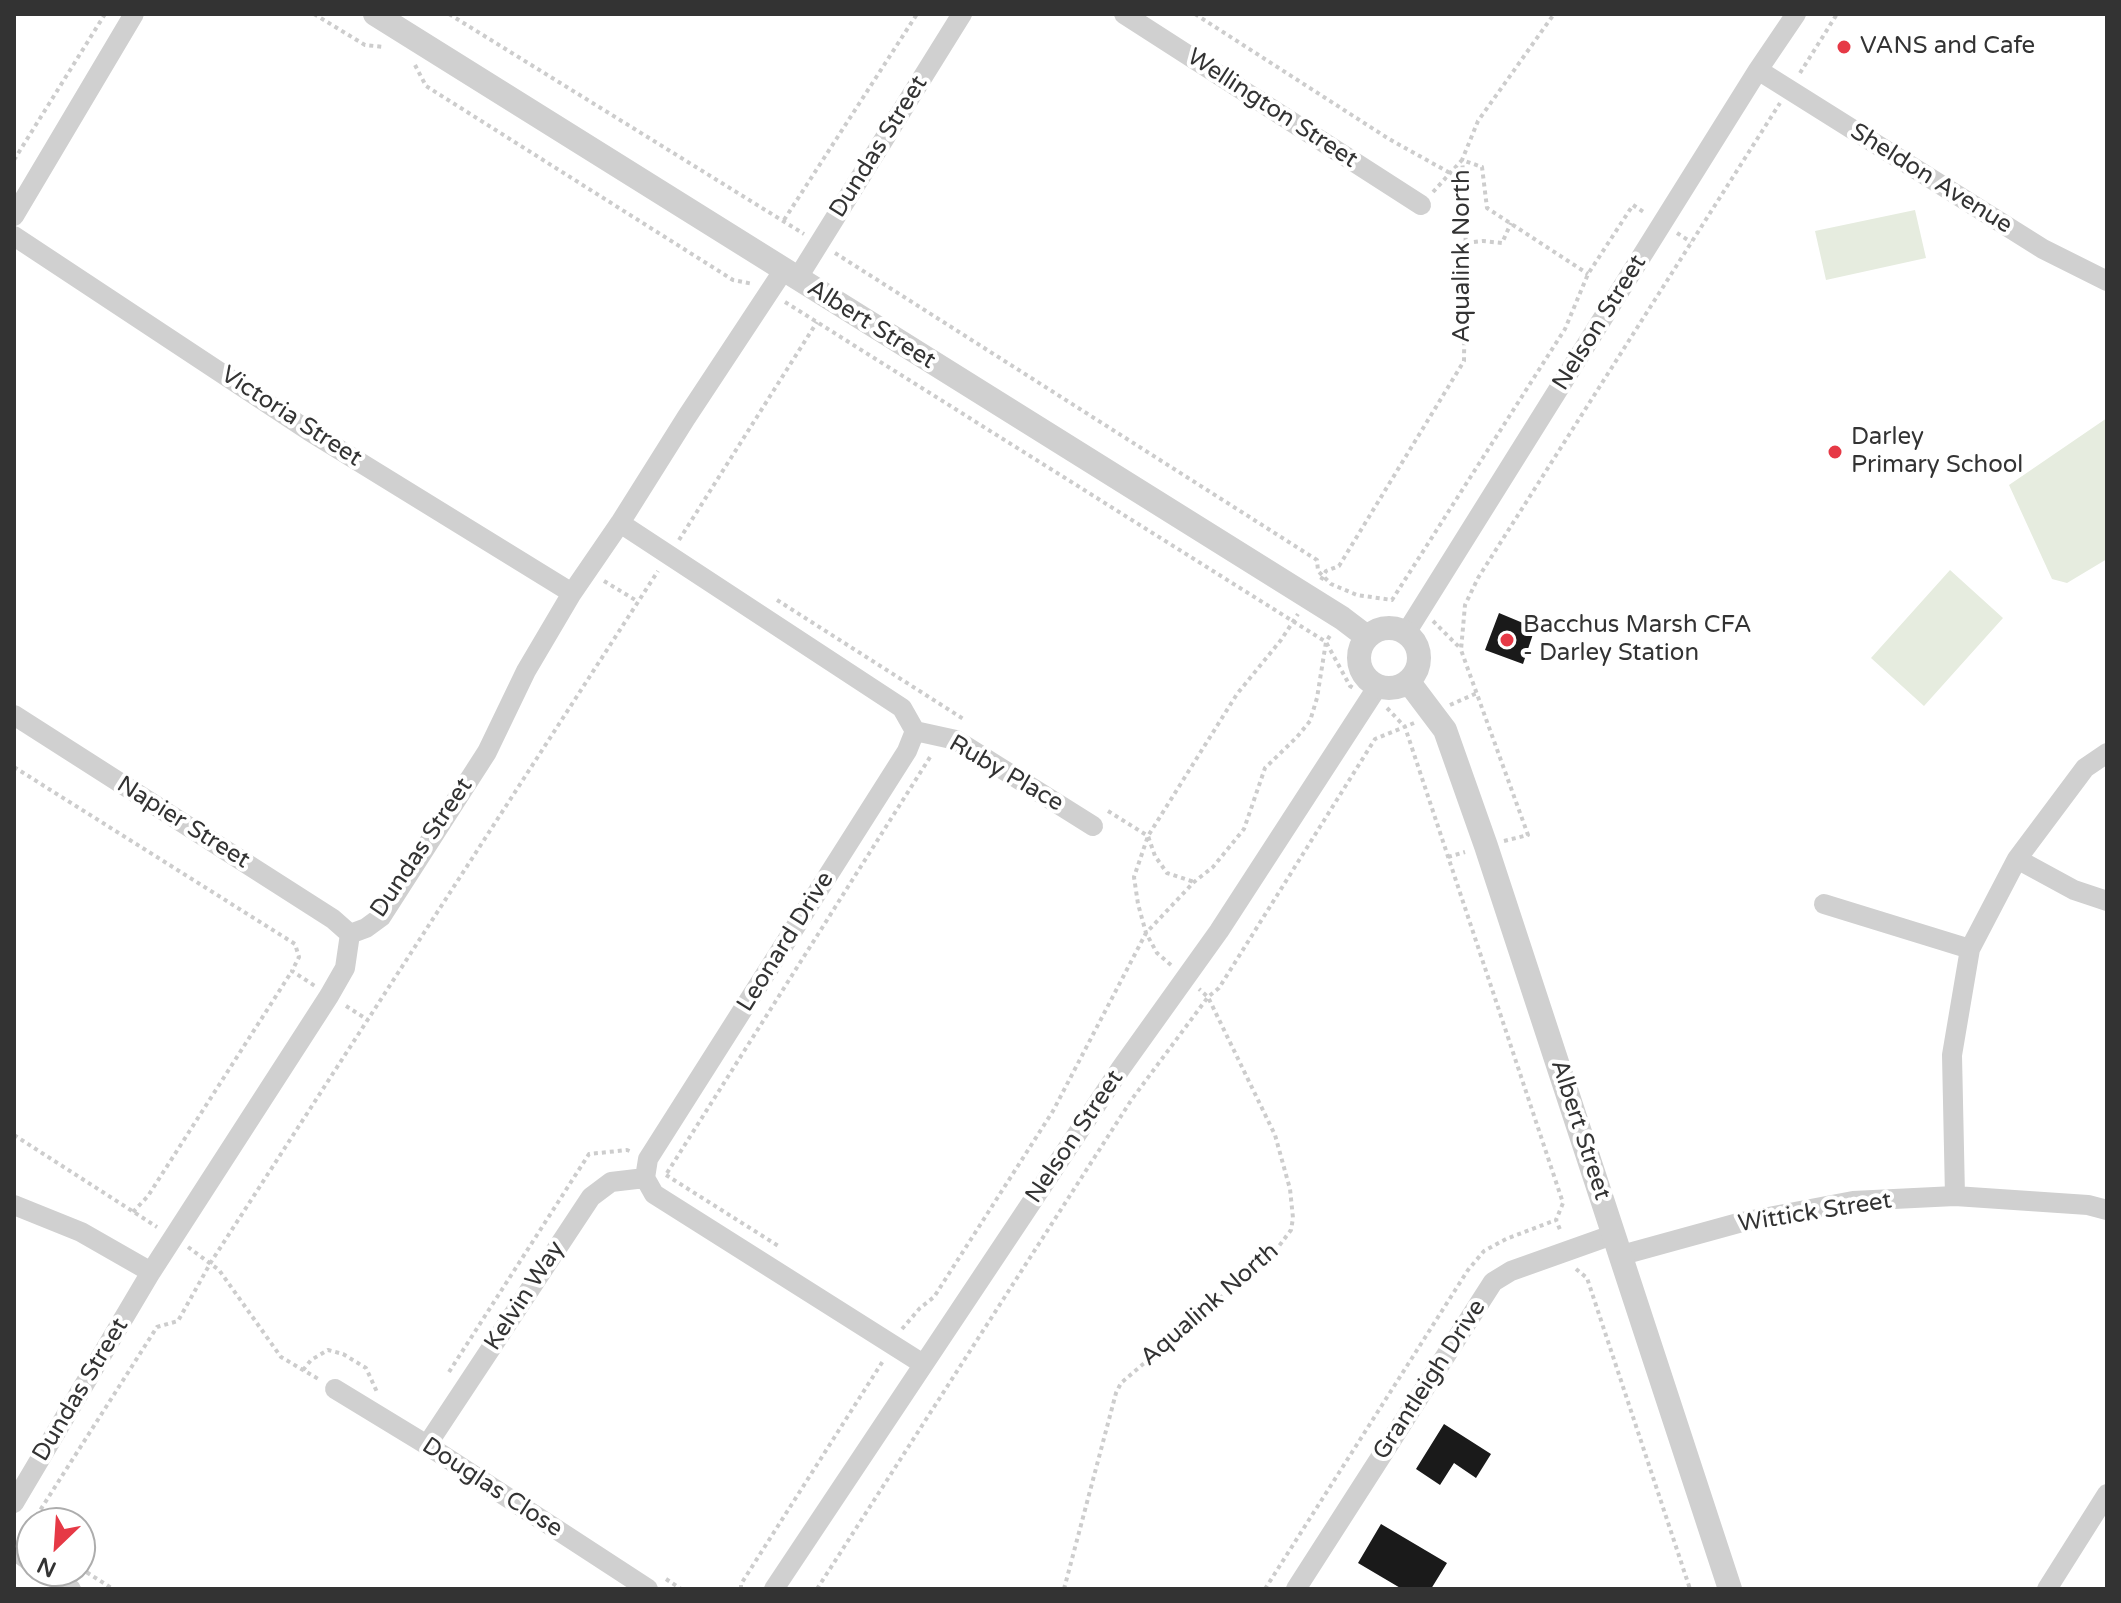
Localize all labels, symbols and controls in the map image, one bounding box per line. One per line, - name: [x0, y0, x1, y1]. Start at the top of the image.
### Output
- place label: VANS and Cafe: [1860, 33, 2035, 61]
- marker: VANS and Cafe: [1835, 38, 1853, 56]
- street label: Wellington Street: [1181, 43, 1363, 175]
- street label: Dundas Street: [824, 71, 934, 223]
- street label: Sheldon Avenue: [1845, 118, 2017, 240]
- street label: Aqualink North: [1449, 169, 1477, 343]
- street label: Nelson Street: [1547, 250, 1653, 396]
- street label: Albert Street: [802, 274, 940, 376]
- street label: Victoria Street: [215, 361, 367, 473]
- place label: Darley Primary School: [1851, 424, 2023, 480]
- marker: Darley Primary School: [1826, 443, 1844, 461]
- place label: Bacchus Marsh CFA - Darley Station: [1523, 612, 1752, 668]
- marker: Bacchus Marsh CFA - Darley Station: [1498, 631, 1516, 649]
- street label: Ruby Place: [944, 730, 1068, 818]
- street label: Napier Street: [111, 771, 255, 875]
- street label: Dundas Street: [365, 773, 479, 923]
- street label: Leonard Drive: [732, 867, 840, 1017]
- street label: Albert Street: [1544, 1056, 1616, 1204]
- street label: Nelson Street: [1020, 1065, 1130, 1209]
- street label: Wittick Street: [1736, 1187, 1894, 1239]
- street label: Kelvin Way: [479, 1236, 571, 1356]
- street label: Aqualink North: [1135, 1237, 1285, 1373]
- street label: Grantleigh Drive: [1368, 1295, 1492, 1465]
- street label: Dundas Street: [27, 1313, 135, 1467]
- street label: Douglas Close: [416, 1432, 568, 1544]
- north arrow: [16, 1507, 96, 1587]
- text: N: [33, 1551, 60, 1582]

